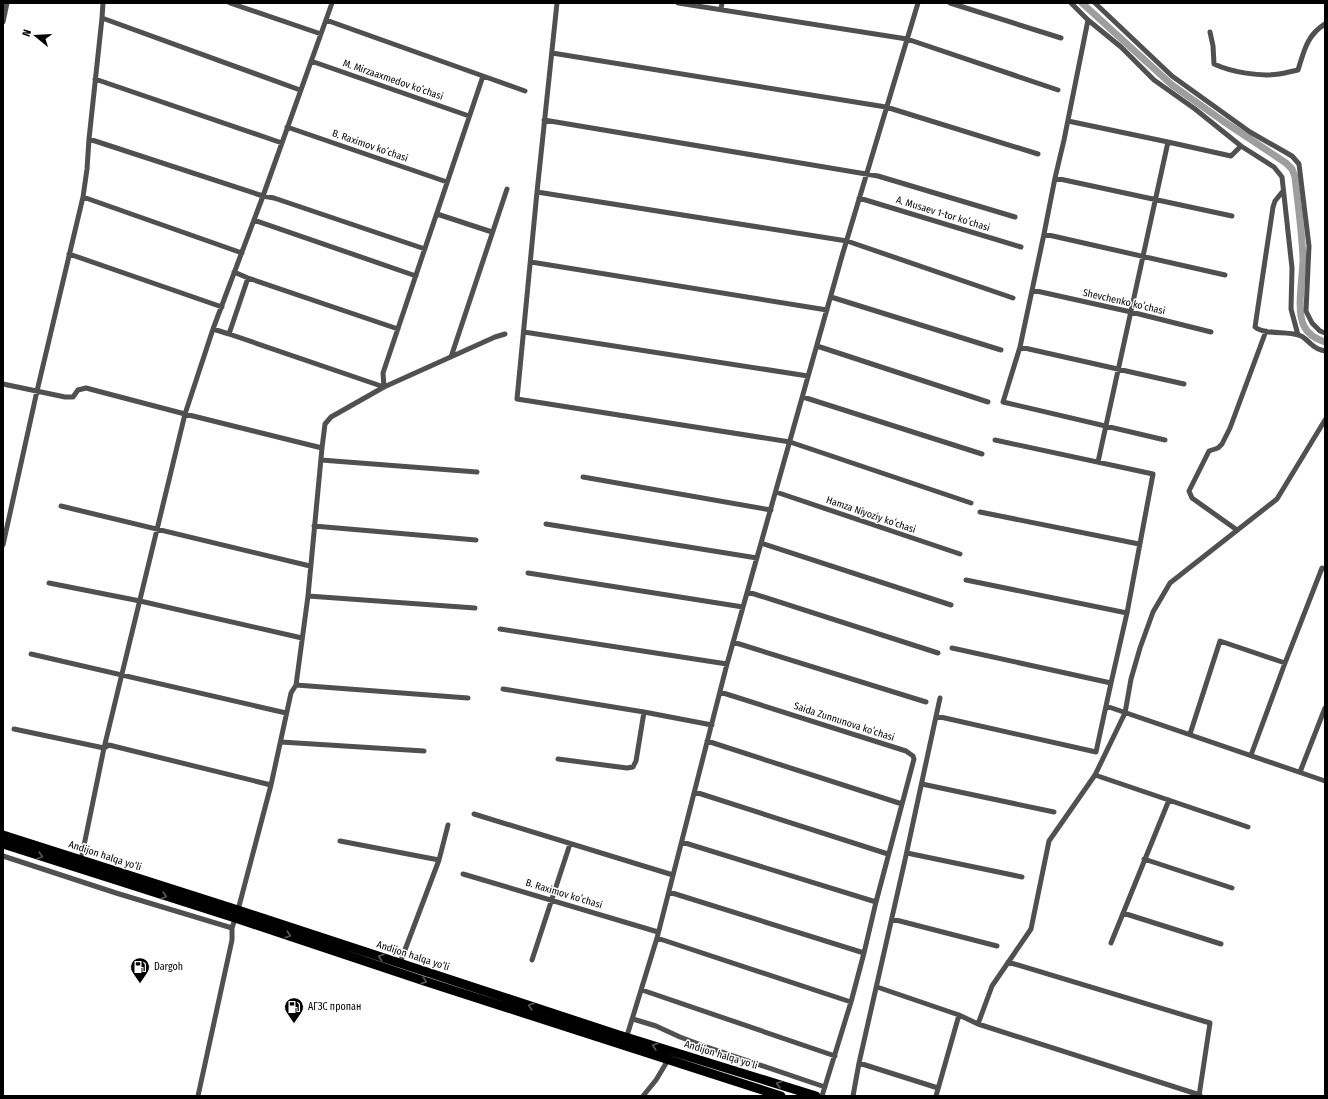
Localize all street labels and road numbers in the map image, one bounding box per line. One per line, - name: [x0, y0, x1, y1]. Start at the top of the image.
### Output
- street label: M. Mirzaaxmedov koʻchasi: [341, 56, 445, 103]
- street label: B. Raximov koʻchasi: [330, 126, 410, 165]
- street label: A. Musaev 1-tor koʻchasi: [895, 193, 992, 234]
- street label: Shevchenko koʻchasi: [1082, 286, 1167, 317]
- street label: Hamza Niyoziy koʻchasi: [825, 493, 918, 536]
- street label: Saida Zunnunova koʻchasi: [792, 699, 896, 744]
- street label: Andijon halqa yo‘li: [67, 839, 143, 873]
- street label: B. Raximov koʻchasi: [524, 876, 604, 911]
- street label: Andijon halqa yo‘li: [375, 939, 451, 973]
- street label: Andijon halqa yo‘li: [683, 1038, 759, 1072]

